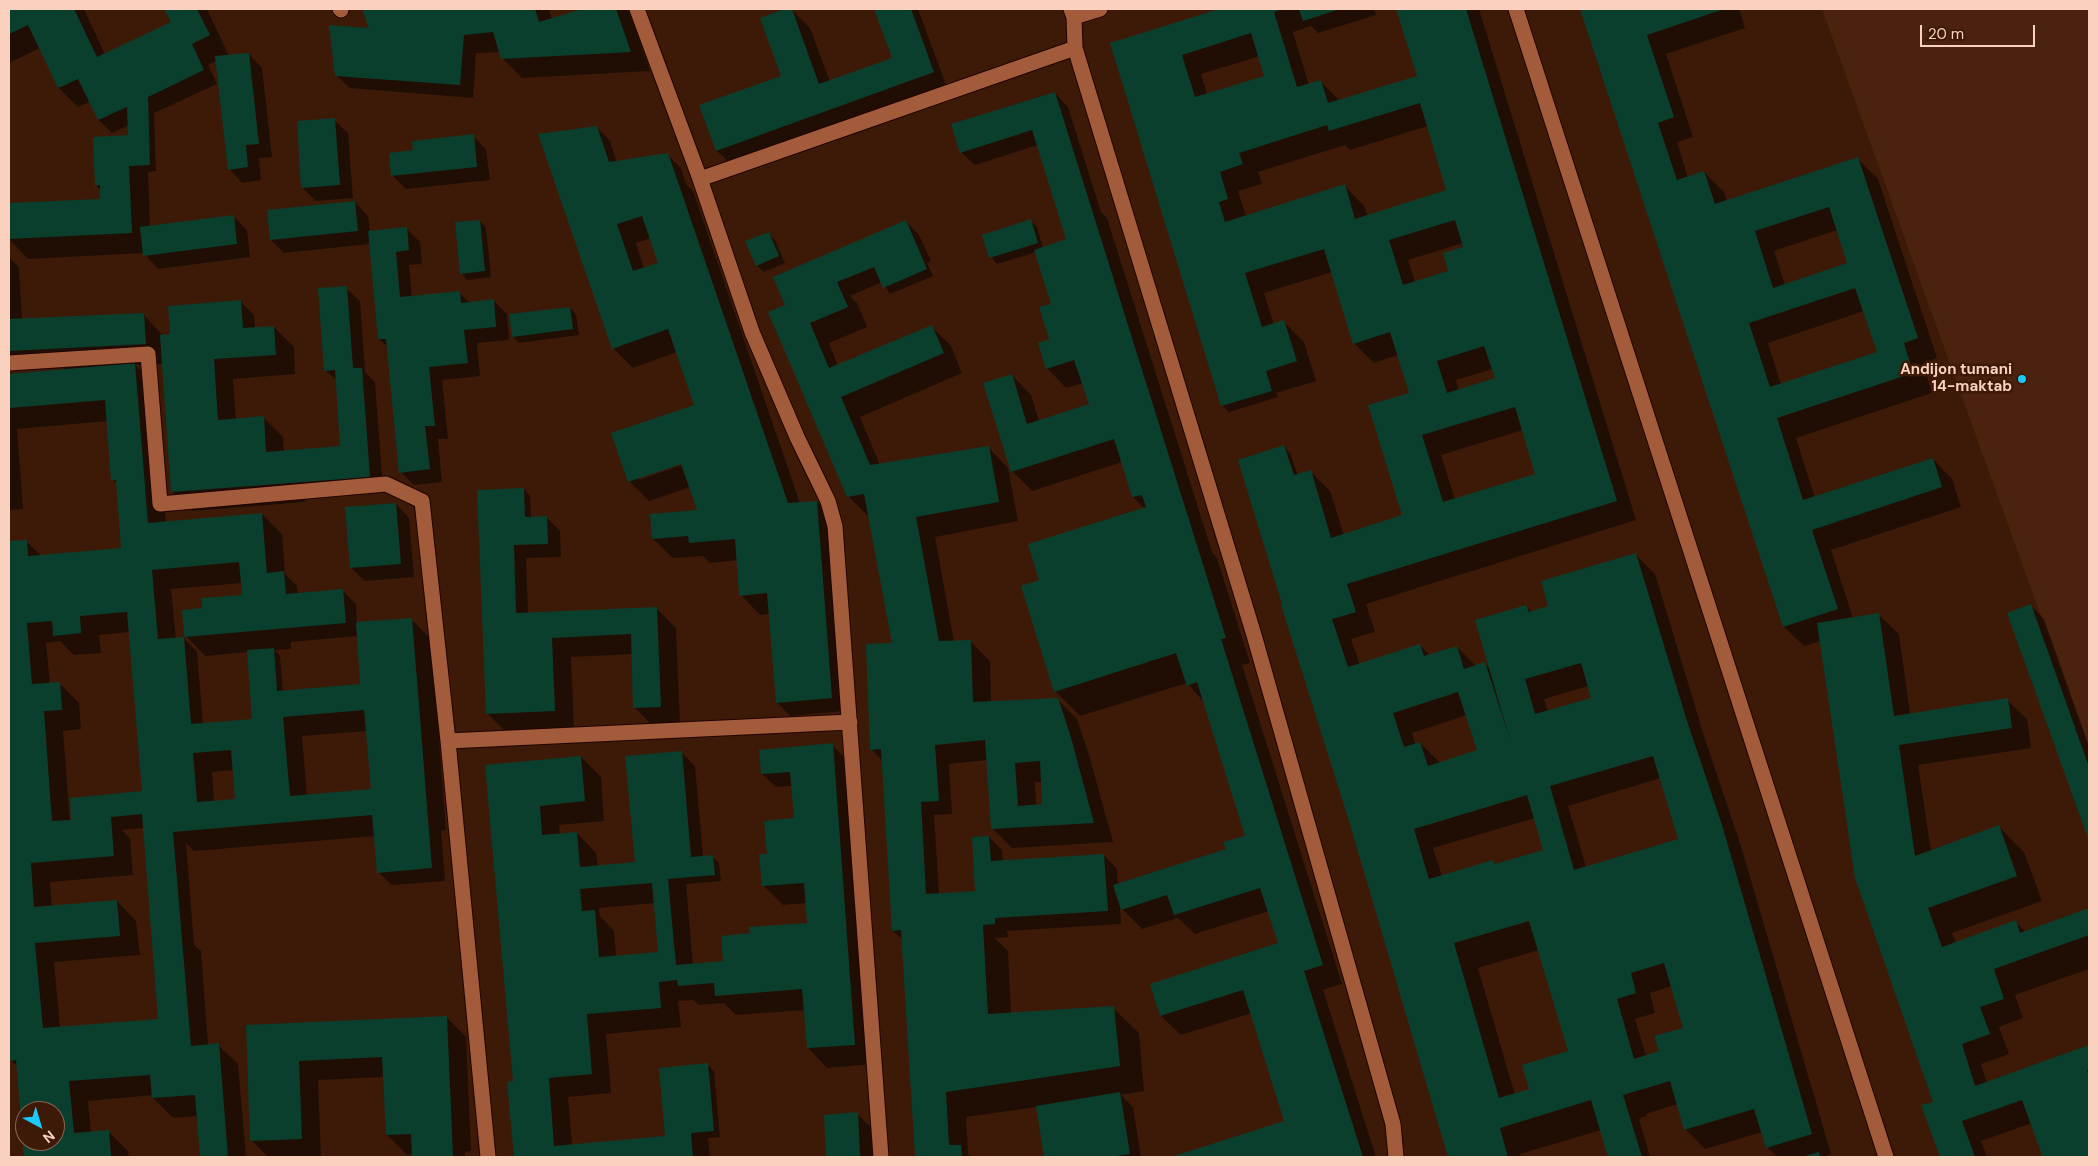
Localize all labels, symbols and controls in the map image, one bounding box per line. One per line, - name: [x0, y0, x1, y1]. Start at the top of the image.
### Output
- scale bar: [1923, 15, 2038, 47]
- text: 20 m: [1928, 24, 1964, 44]
- place label: Andijon tumani 14-maktab: [1900, 361, 2012, 396]
- marker: Andijon tumani 14-maktab: [2016, 373, 2028, 385]
- north arrow: [15, 1101, 65, 1151]
- text: N: [39, 1127, 58, 1147]

